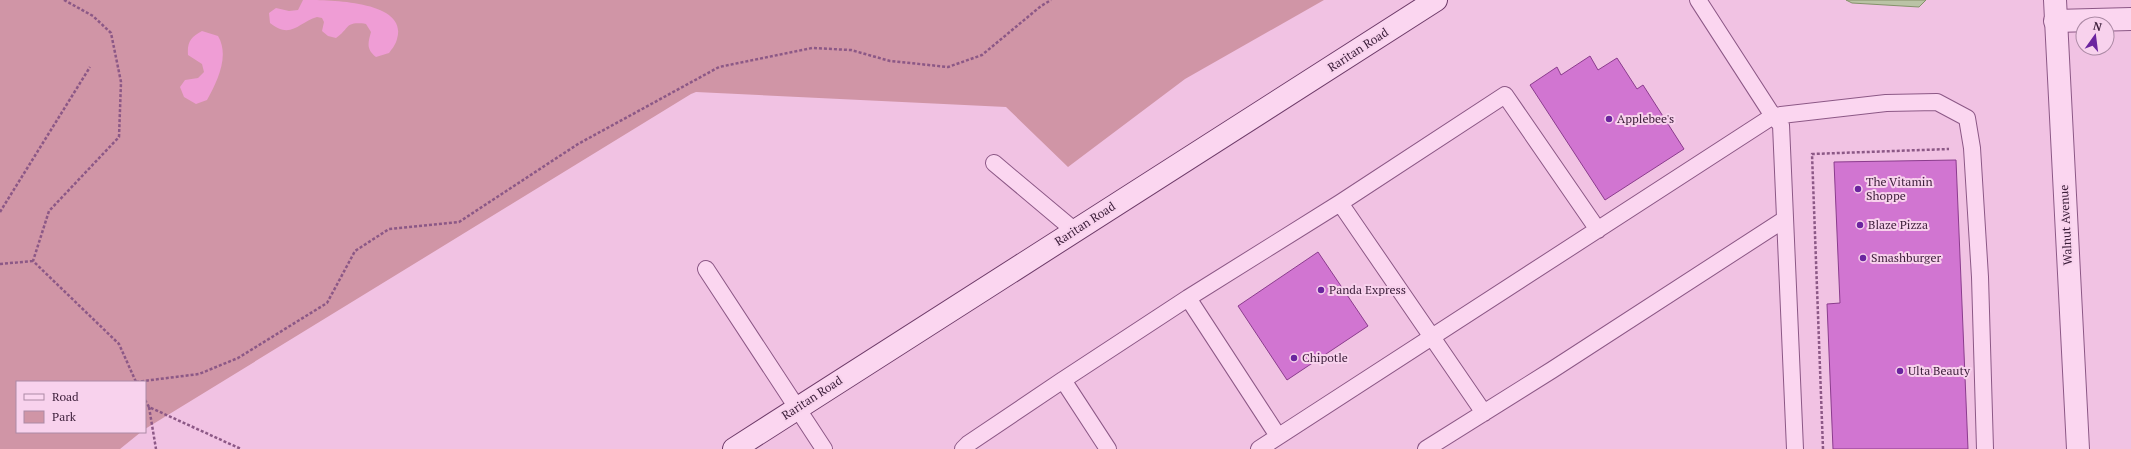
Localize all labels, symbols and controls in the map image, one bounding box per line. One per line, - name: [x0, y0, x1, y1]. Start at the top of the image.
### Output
- north arrow: [2075, 16, 2115, 56]
- text: N: [2092, 18, 2104, 34]
- street label: Raritan Road: [1325, 24, 1391, 75]
- place label: Applebee's: [1617, 111, 1674, 126]
- marker: Applebee's: [1604, 114, 1614, 124]
- place label: The Vitamin Shoppe: [1866, 174, 1933, 203]
- marker: The Vitamin Shoppe: [1853, 184, 1863, 194]
- street label: Walnut Avenue: [2056, 184, 2075, 266]
- street label: Raritan Road: [1052, 198, 1118, 249]
- place label: Blaze Pizza: [1868, 217, 1928, 232]
- marker: Blaze Pizza: [1855, 220, 1865, 230]
- place label: Smashburger: [1871, 250, 1941, 265]
- marker: Smashburger: [1858, 253, 1868, 263]
- place label: Panda Express: [1329, 282, 1406, 297]
- marker: Panda Express: [1316, 285, 1326, 295]
- place label: Chipotle: [1302, 350, 1348, 365]
- marker: Chipotle: [1289, 353, 1299, 363]
- place label: Ulta Beauty: [1908, 363, 1971, 378]
- marker: Ulta Beauty: [1895, 366, 1905, 376]
- street label: Raritan Road: [779, 372, 845, 423]
- legend: [16, 381, 146, 433]
- text: Road: [52, 389, 79, 404]
- text: Park: [52, 409, 77, 424]

